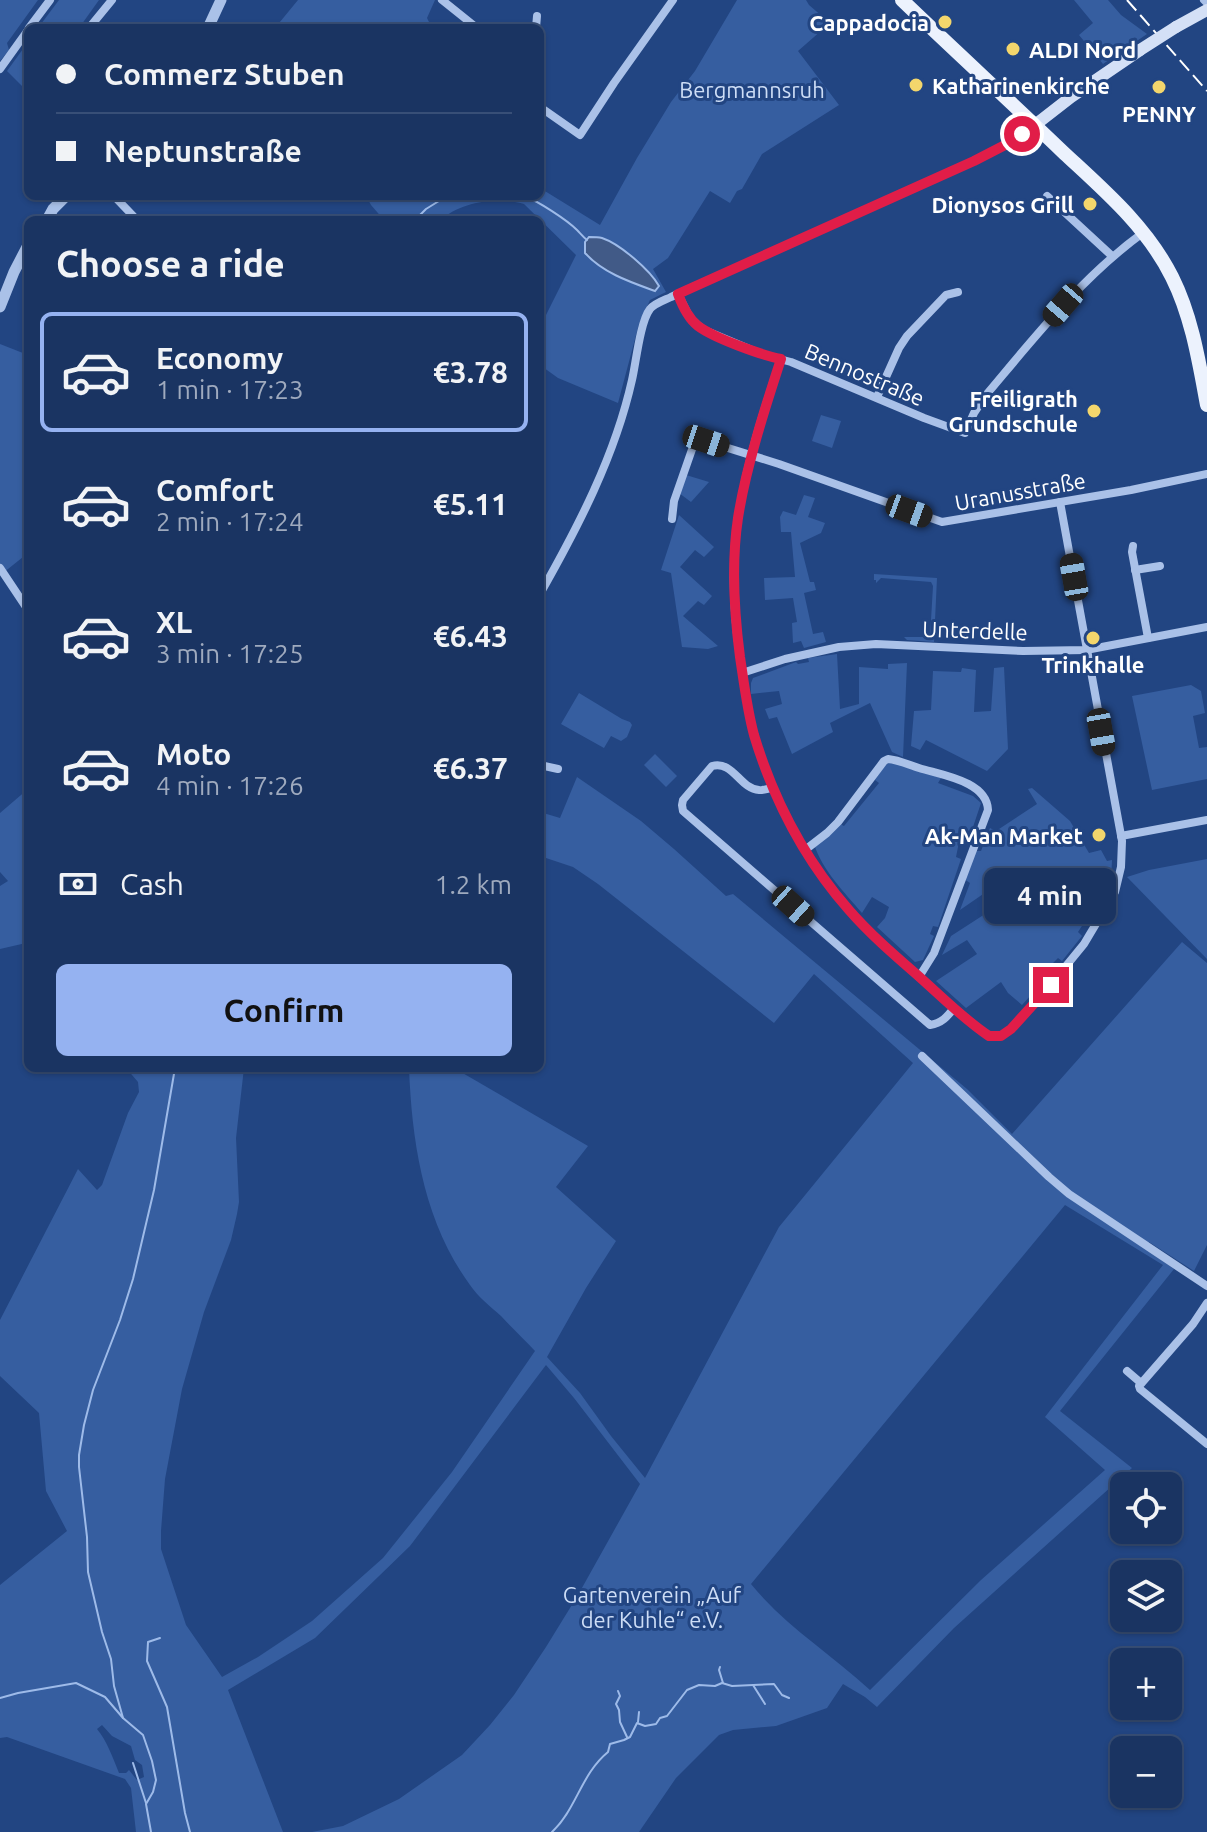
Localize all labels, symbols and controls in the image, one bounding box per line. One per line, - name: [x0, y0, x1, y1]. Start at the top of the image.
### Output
- place label: Cappadocia: [809, 10, 929, 35]
- marker: Cappadocia: [936, 13, 954, 31]
- place label: ALDI Nord: [1029, 37, 1136, 62]
- marker: ALDI Nord: [1004, 40, 1022, 58]
- text: Commerz Stuben: [104, 57, 345, 91]
- place label: Katharinenkirche: [932, 73, 1110, 98]
- marker: Katharinenkirche: [907, 76, 925, 94]
- park label: Bergmannsruh: [679, 77, 825, 102]
- marker: PENNY: [1150, 78, 1168, 96]
- place label: PENNY: [1122, 101, 1196, 126]
- route start: [1004, 116, 1040, 152]
- text: Neptunstraße: [104, 134, 302, 168]
- place label: Dionysos Grill: [931, 192, 1074, 217]
- marker: Dionysos Grill: [1081, 195, 1099, 213]
- text: Choose a ride: [56, 243, 285, 284]
- car: [1038, 279, 1088, 331]
- icon: car: [60, 336, 132, 408]
- street label: Bennostraße: [802, 338, 928, 410]
- text: Economy: [156, 341, 283, 375]
- text: €3.78: [433, 355, 508, 389]
- text: 1 min · 17:23: [156, 375, 304, 404]
- place label: Freiligrath Grundschule: [949, 386, 1078, 436]
- marker: Freiligrath Grundschule: [1085, 402, 1103, 420]
- car: [679, 422, 733, 460]
- street label: Uranusstraße: [953, 467, 1087, 515]
- icon: car: [60, 468, 132, 540]
- text: Comfort: [156, 473, 274, 507]
- text: €5.11: [433, 487, 508, 521]
- car: [882, 492, 936, 530]
- text: 2 min · 17:24: [156, 507, 304, 536]
- car: [1058, 551, 1090, 603]
- icon: car: [60, 600, 132, 672]
- text: XL: [156, 605, 192, 639]
- street label: Unterdelle: [922, 616, 1028, 644]
- text: €6.43: [433, 619, 508, 653]
- marker: Trinkhalle: [1084, 629, 1102, 647]
- text: 3 min · 17:25: [156, 639, 304, 668]
- place label: Trinkhalle: [1041, 652, 1145, 677]
- car: [1085, 706, 1117, 758]
- icon: car: [60, 732, 132, 804]
- text: Moto: [156, 737, 231, 771]
- text: €6.37: [433, 751, 508, 785]
- text: 4 min · 17:26: [156, 771, 304, 800]
- place label: Ak-Man Market: [925, 823, 1083, 848]
- marker: Ak-Man Market: [1090, 826, 1108, 844]
- icon: cash: [56, 862, 100, 906]
- text: Cash: [120, 867, 184, 901]
- callout: 4 min: [985, 869, 1117, 925]
- text: 1.2 km: [435, 870, 512, 899]
- car: [767, 881, 819, 931]
- text: 4 min: [1017, 881, 1083, 910]
- button: Confirm: [56, 964, 512, 1056]
- route end: [1033, 967, 1069, 1003]
- map controls: [1110, 1472, 1182, 1808]
- button: locate: [1110, 1472, 1182, 1544]
- button: layers: [1110, 1560, 1182, 1632]
- park label: Gartenverein „Auf der Kuhle“ e.V.: [563, 1582, 742, 1632]
- button: +: [1110, 1648, 1182, 1720]
- button: −: [1110, 1736, 1182, 1808]

